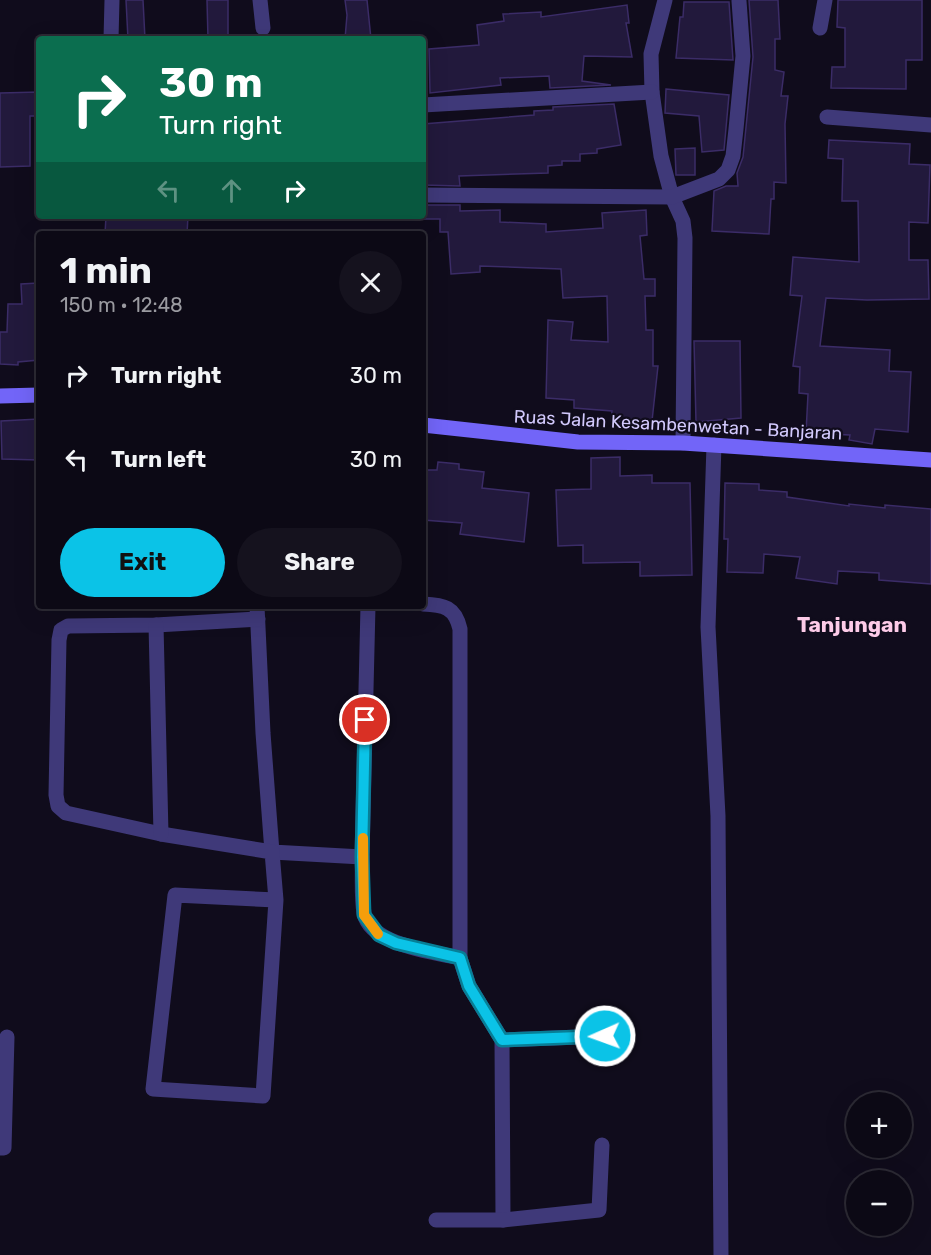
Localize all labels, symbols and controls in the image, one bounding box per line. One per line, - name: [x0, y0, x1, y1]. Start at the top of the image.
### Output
- text: 30 m: [159, 58, 263, 108]
- icon: right: [60, 60, 138, 138]
- text: Turn right: [159, 109, 282, 141]
- icon: left: [152, 174, 185, 207]
- icon: ahead: [215, 174, 248, 207]
- icon: right: [278, 174, 311, 207]
- text: 1 min: [60, 249, 152, 292]
- button: close: [339, 251, 402, 314]
- text: 150 m · 12:48: [60, 293, 183, 317]
- icon: right: [60, 359, 93, 392]
- text: Turn right: [111, 362, 221, 389]
- text: 30 m: [350, 362, 402, 389]
- street label: Ruas Jalan Kesambenwetan - Banjaran: [513, 405, 843, 445]
- icon: left: [60, 443, 93, 476]
- text: Turn left: [111, 446, 206, 473]
- text: 30 m: [350, 446, 402, 473]
- button: Exit: [60, 528, 225, 597]
- button: Share: [237, 528, 402, 597]
- district label: Tanjungan: [797, 612, 907, 637]
- pin: [339, 694, 390, 745]
- icon: arrive: [348, 703, 381, 736]
- position arrow: [573, 1004, 637, 1068]
- map controls: [846, 1092, 912, 1236]
- button: +: [846, 1092, 912, 1158]
- button: −: [846, 1170, 912, 1236]

